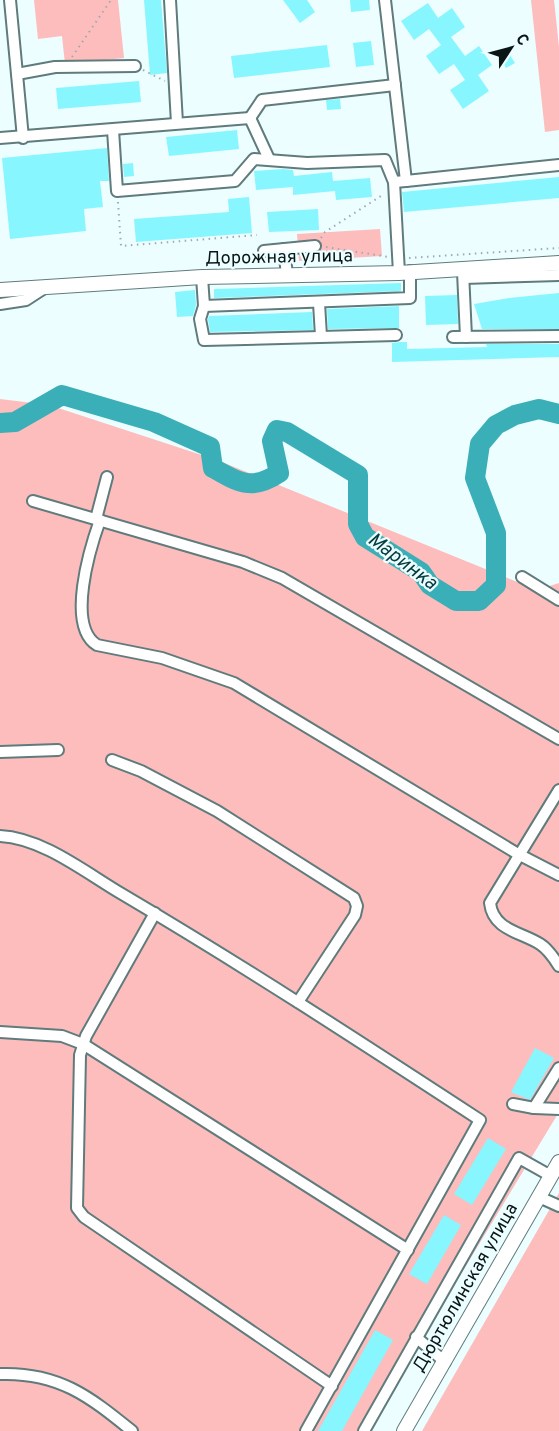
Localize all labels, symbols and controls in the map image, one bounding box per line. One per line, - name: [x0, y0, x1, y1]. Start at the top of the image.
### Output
- north arrow: [481, 18, 541, 78]
- text: С: [510, 30, 533, 50]
- street label: Дорожная улица: [205, 245, 353, 271]
- water label: Маринка: [362, 527, 443, 597]
- street label: Дюртюлинская улица: [408, 1199, 524, 1377]

